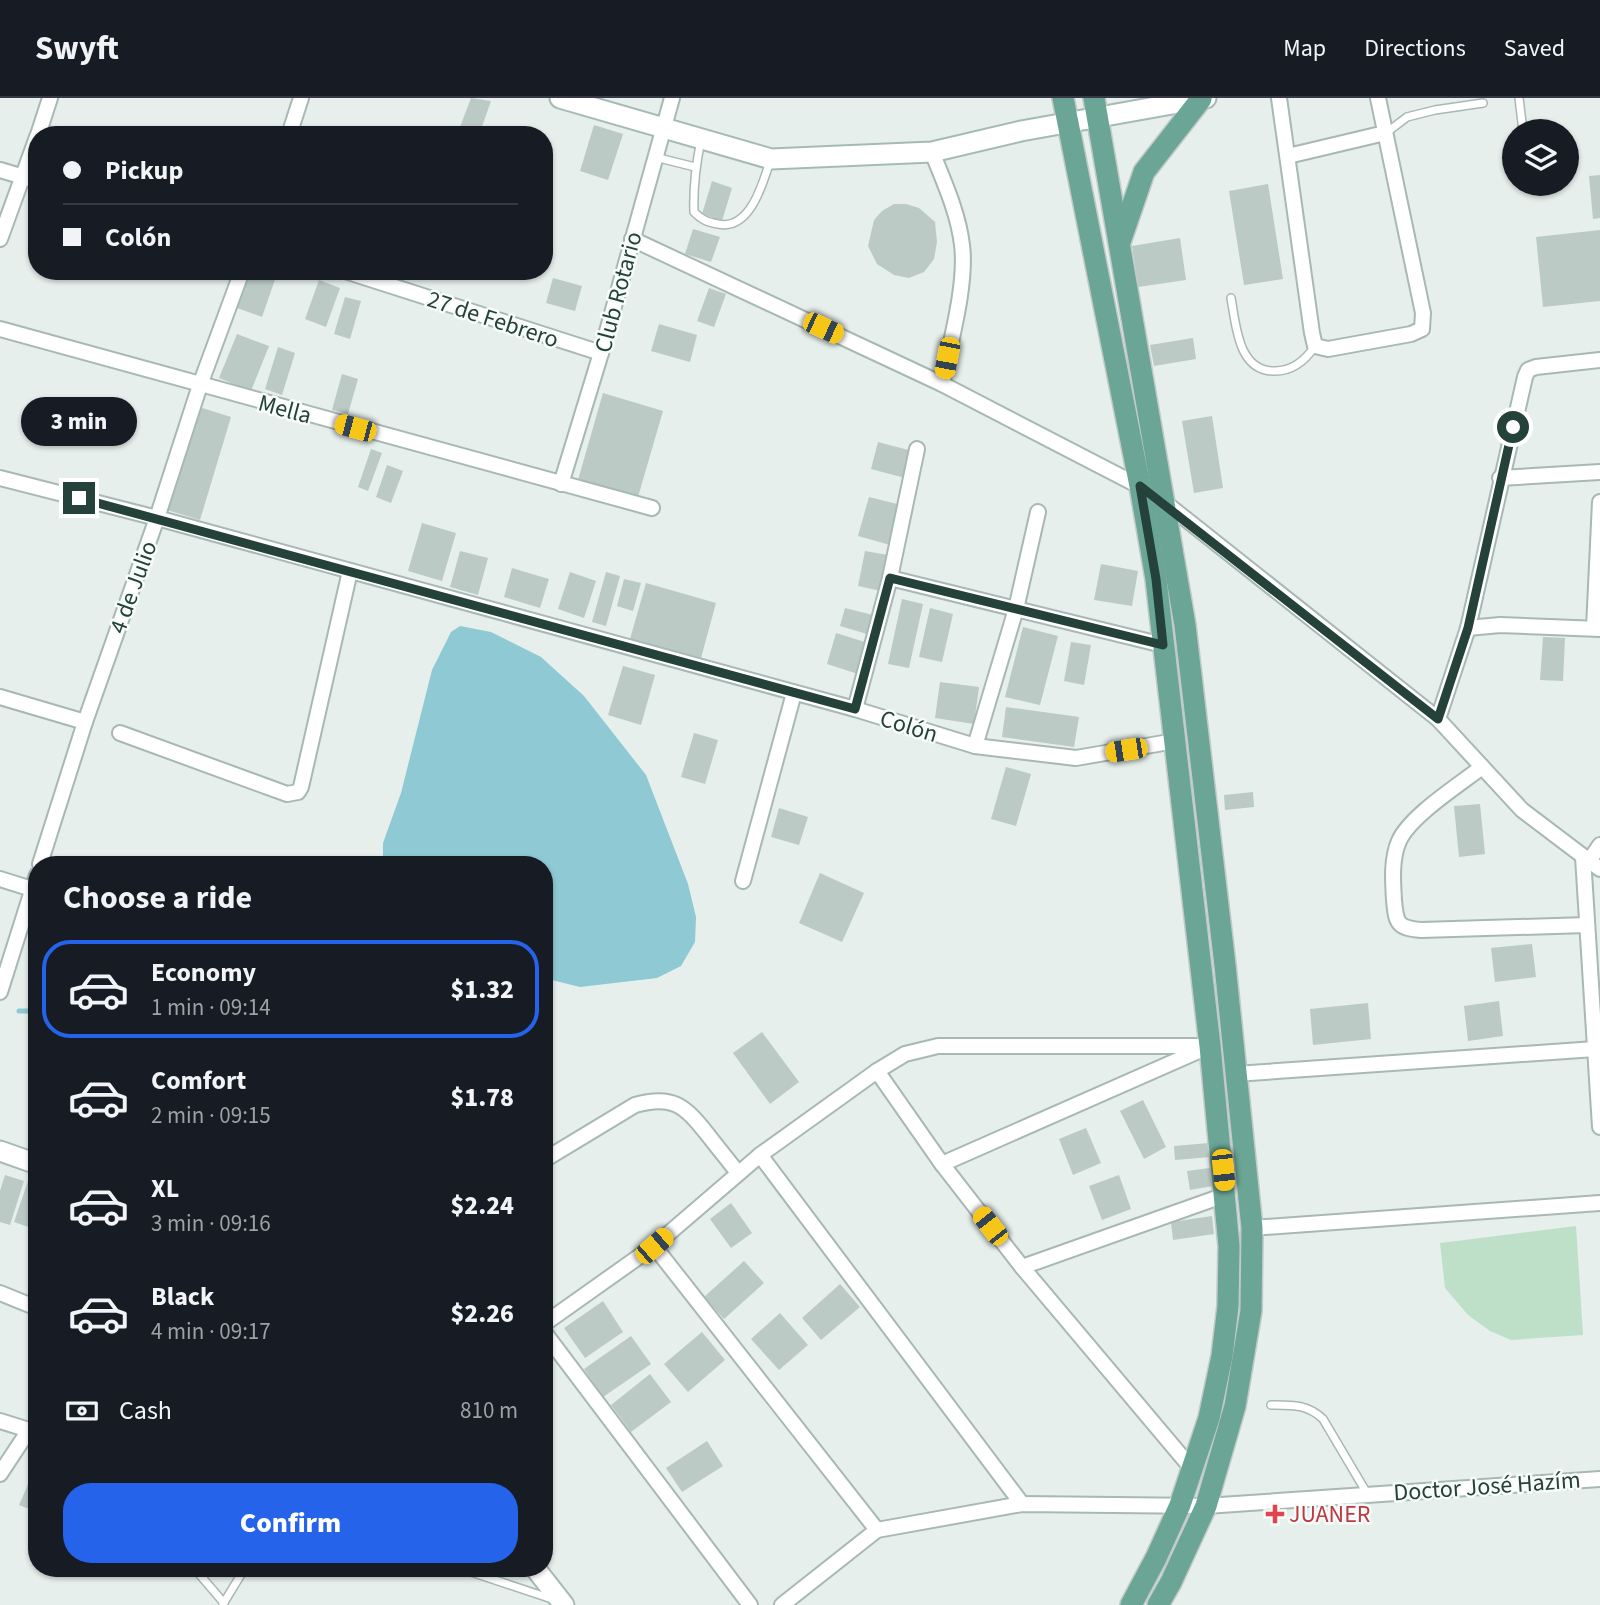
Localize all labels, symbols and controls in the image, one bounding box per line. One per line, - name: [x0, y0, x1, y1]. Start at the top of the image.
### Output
- text: Swyft: [35, 25, 119, 72]
- text: Map: [1283, 31, 1326, 66]
- text: Directions: [1364, 31, 1466, 66]
- text: Saved: [1504, 31, 1565, 66]
- map controls: [1502, 119, 1579, 196]
- button: layers: [1502, 119, 1579, 196]
- text: Pickup: [105, 152, 183, 189]
- text: Colón: [105, 219, 171, 256]
- street label: Club Rotario: [586, 228, 651, 357]
- street label: 27 de Febrero: [423, 282, 563, 357]
- car: [800, 310, 847, 346]
- car: [933, 335, 962, 381]
- street label: Mella: [254, 386, 315, 433]
- callout: 3 min: [21, 396, 137, 446]
- text: 3 min: [51, 405, 107, 438]
- route start: [1497, 411, 1529, 443]
- car: [332, 412, 379, 444]
- route end: [63, 482, 95, 514]
- street label: 4 de Julio: [101, 536, 166, 638]
- street label: Colón: [876, 701, 942, 752]
- car: [1104, 736, 1149, 764]
- text: Choose a ride: [63, 875, 252, 921]
- text: Economy: [151, 954, 256, 991]
- icon: car: [67, 958, 130, 1021]
- text: $1.32: [450, 971, 514, 1008]
- text: 1 min · 09:14: [151, 991, 271, 1024]
- text: Comfort: [151, 1062, 246, 1099]
- icon: car: [67, 1066, 130, 1129]
- text: $1.78: [450, 1079, 514, 1116]
- text: 2 min · 09:15: [151, 1099, 271, 1132]
- car: [1211, 1148, 1236, 1192]
- text: XL: [151, 1170, 179, 1207]
- icon: car: [67, 1174, 130, 1237]
- text: $2.24: [450, 1187, 514, 1224]
- car: [969, 1203, 1012, 1249]
- text: 3 min · 09:16: [151, 1207, 271, 1240]
- car: [632, 1224, 677, 1268]
- text: Black: [151, 1278, 214, 1315]
- icon: car: [67, 1282, 130, 1345]
- text: $2.26: [450, 1295, 514, 1332]
- text: 4 min · 09:17: [151, 1315, 271, 1348]
- icon: cash: [63, 1392, 101, 1430]
- text: Cash: [119, 1392, 172, 1429]
- text: 810 m: [460, 1394, 518, 1427]
- street label: Doctor José Hazím: [1392, 1463, 1582, 1510]
- button: Confirm: [63, 1483, 518, 1563]
- place label: JUANER: [1289, 1497, 1371, 1532]
- marker: JUANER: [1267, 1506, 1283, 1522]

